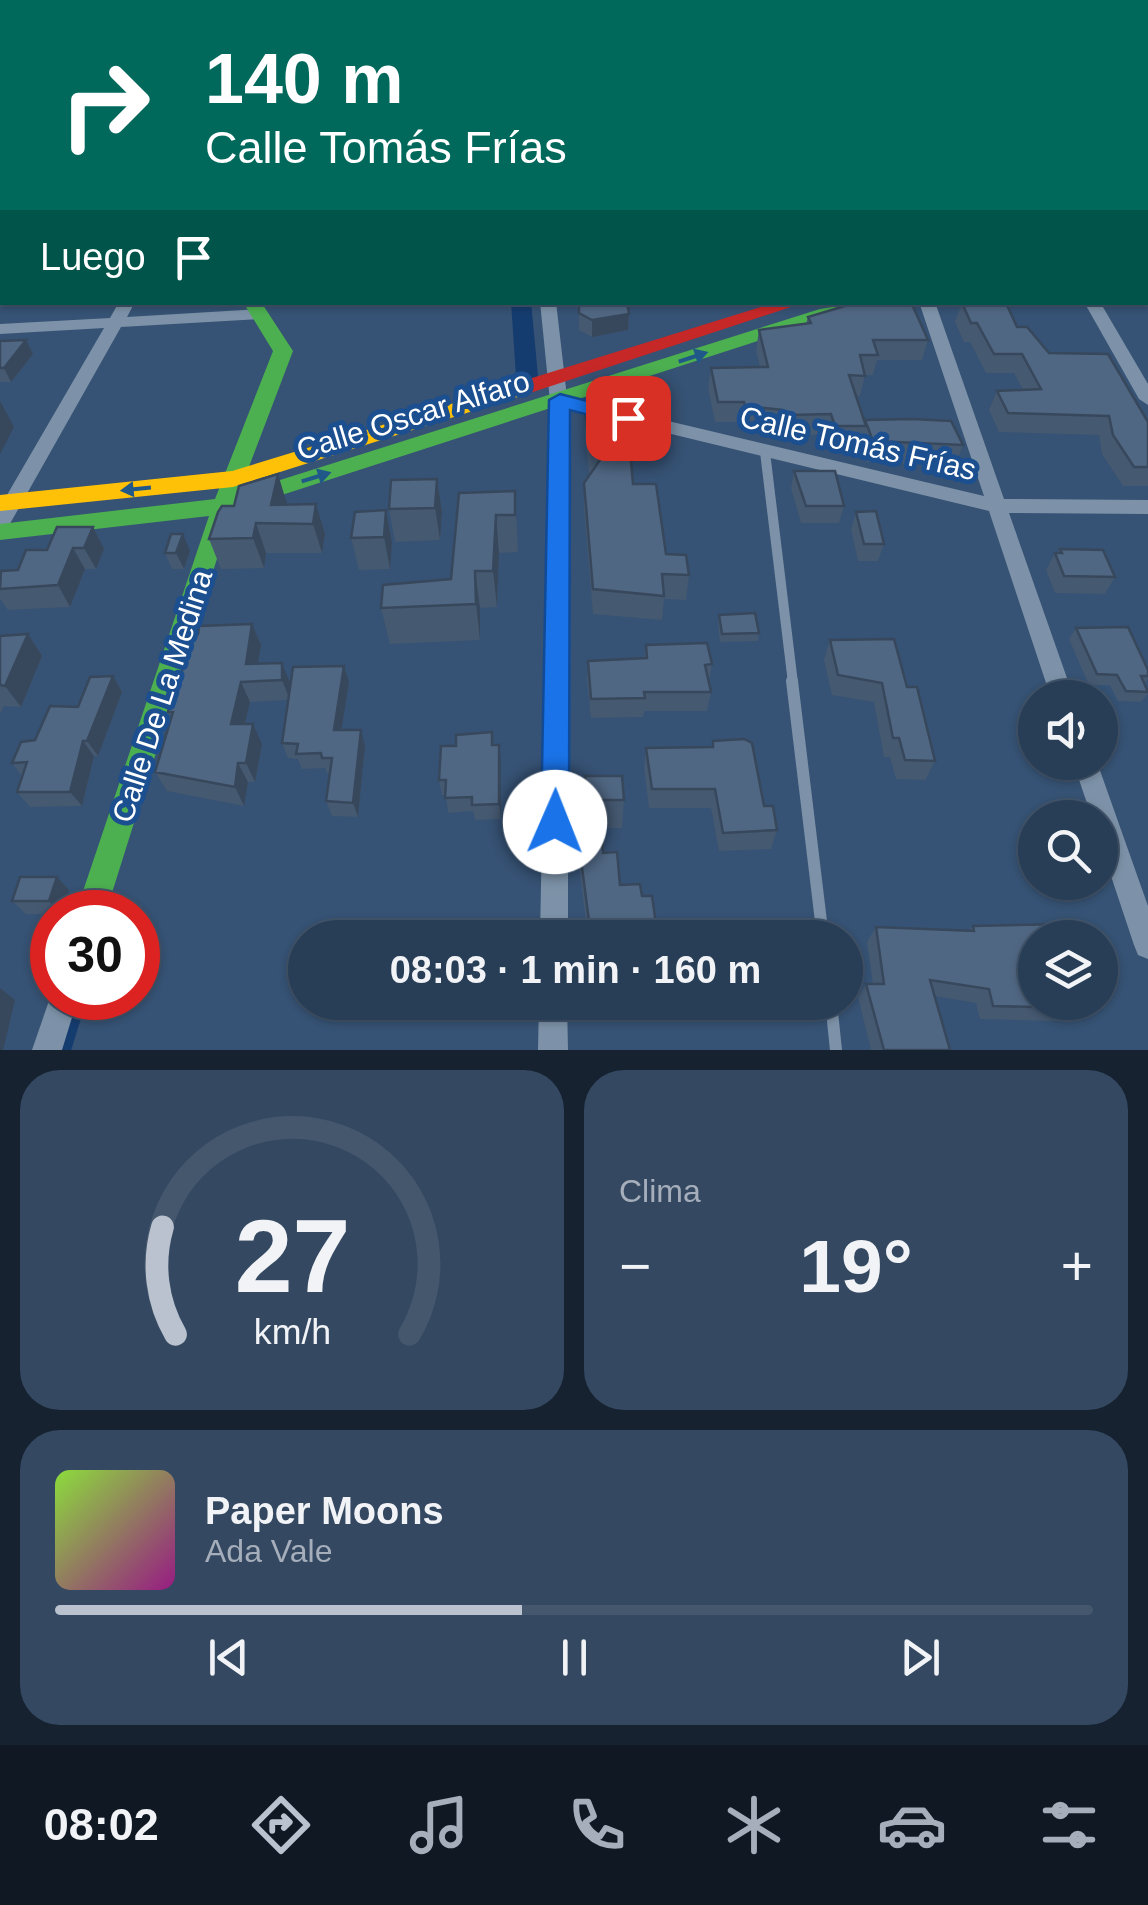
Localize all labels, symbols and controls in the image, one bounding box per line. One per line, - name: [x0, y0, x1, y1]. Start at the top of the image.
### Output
- icon: right: [40, 40, 170, 170]
- text: 140 m: [205, 40, 403, 118]
- text: Calle Tomás Frías: [205, 122, 567, 173]
- icon: arrive: [166, 230, 221, 285]
- text: Luego: [40, 236, 146, 278]
- one-way arrow: [678, 349, 708, 364]
- street label: Calle Oscar Alfaro: [293, 364, 533, 466]
- pin: [586, 376, 671, 461]
- icon: arrive: [601, 391, 656, 446]
- street label: Calle Tomás Frías: [737, 400, 979, 486]
- one-way arrow: [301, 469, 332, 484]
- one-way arrow: [119, 481, 151, 497]
- street label: Calle De La Medina: [106, 565, 218, 826]
- map controls: [1018, 680, 1118, 1020]
- button: sound: [1018, 680, 1118, 780]
- position arrow: [503, 770, 607, 874]
- button: search: [1018, 800, 1118, 900]
- speed limit sign: 30: [30, 890, 160, 1020]
- button: layers: [1018, 920, 1118, 1020]
- text: 08:03 · 1 min · 160 m: [390, 949, 761, 991]
- text: Clima: [619, 1173, 701, 1209]
- text: 27: [234, 1198, 350, 1314]
- text: 19°: [799, 1224, 913, 1308]
- text: −: [619, 1235, 651, 1297]
- text: +: [1061, 1235, 1093, 1297]
- text: km/h: [253, 1312, 331, 1352]
- text: Paper Moons: [205, 1490, 444, 1532]
- text: Ada Vale: [205, 1533, 333, 1569]
- icon: previous: [201, 1630, 256, 1685]
- icon: pause: [547, 1630, 602, 1685]
- icon: next: [893, 1630, 948, 1685]
- icon: directions: [246, 1790, 316, 1860]
- icon: music: [404, 1790, 474, 1860]
- icon: phone: [562, 1790, 632, 1860]
- icon: climate: [719, 1790, 789, 1860]
- icon: car: [877, 1790, 947, 1860]
- icon: filters: [1034, 1790, 1104, 1860]
- text: 08:02: [44, 1799, 159, 1850]

